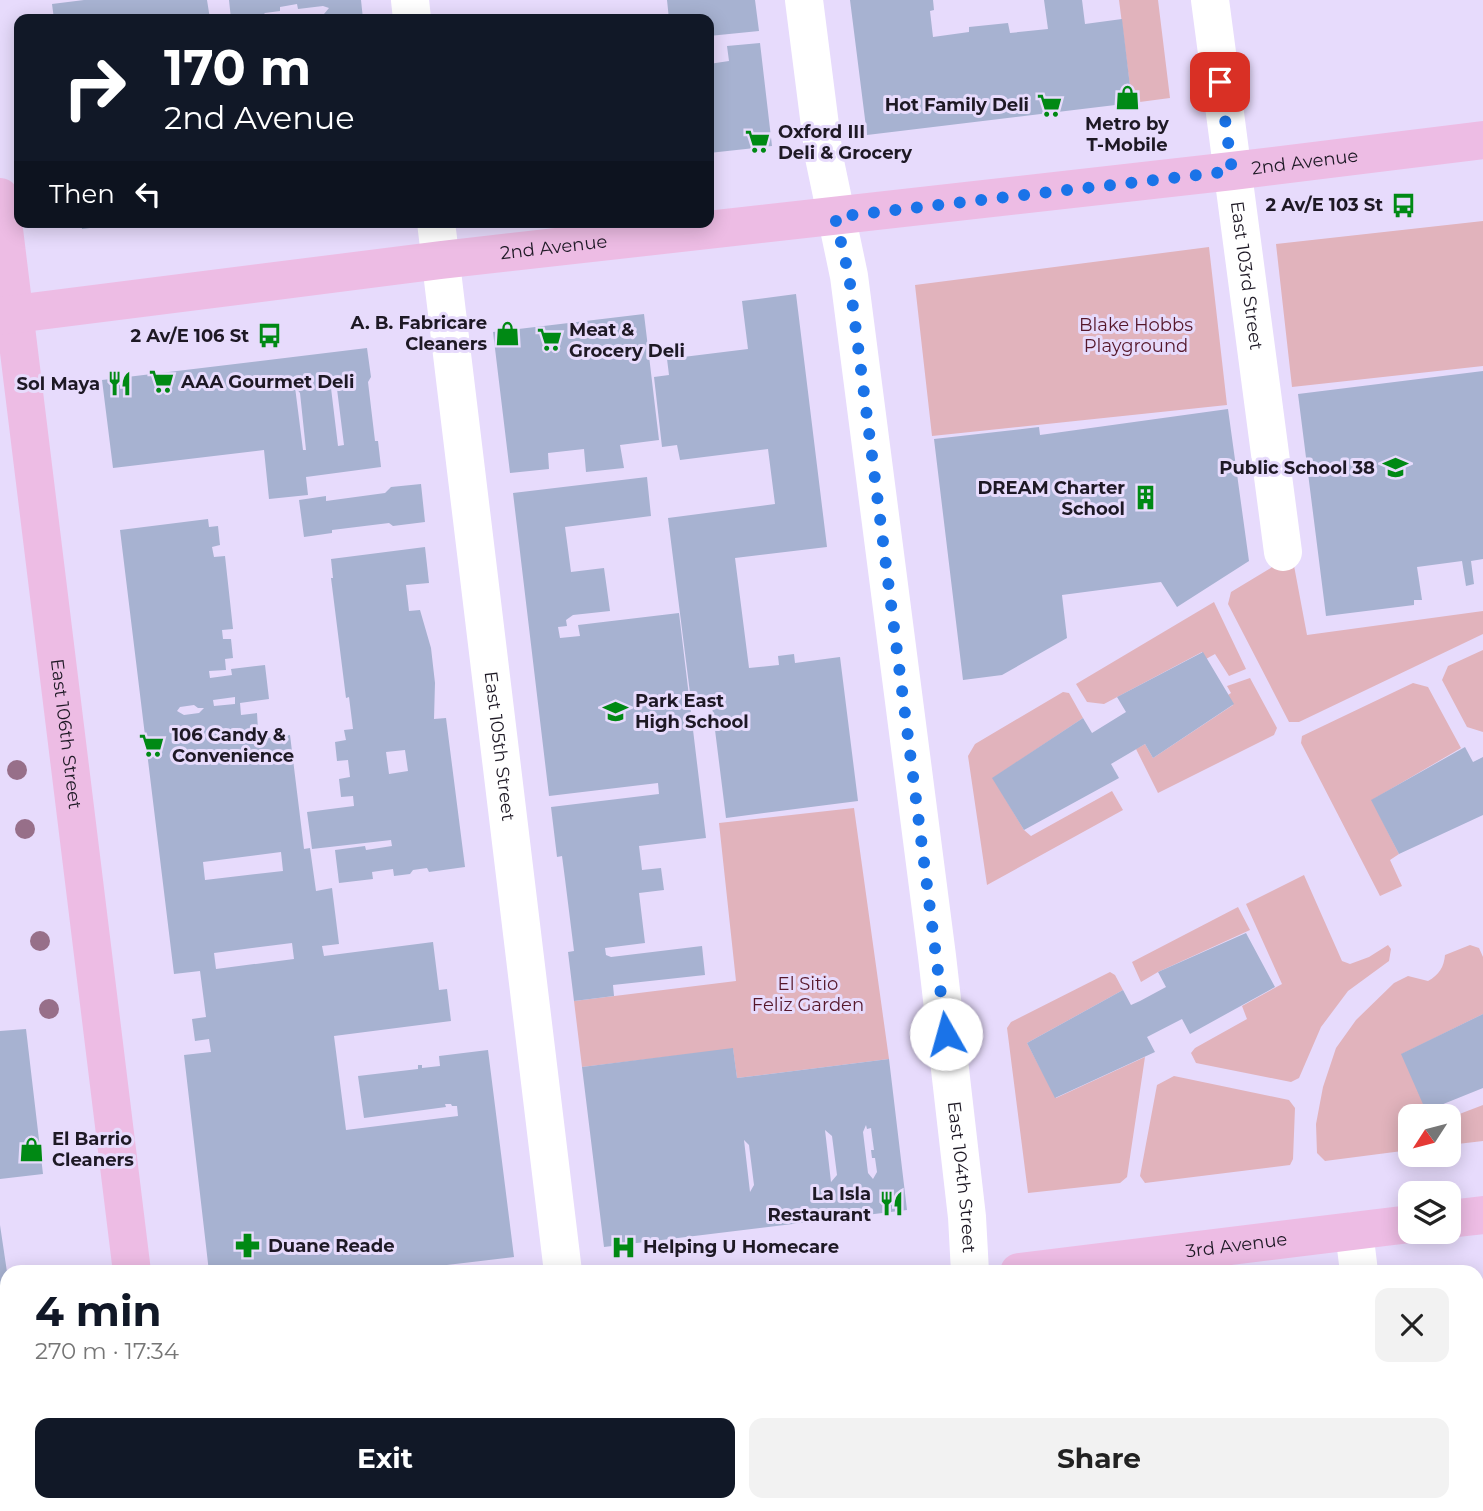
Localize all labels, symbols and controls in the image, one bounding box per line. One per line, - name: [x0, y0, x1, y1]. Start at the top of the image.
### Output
- text: 170 m: [164, 38, 311, 97]
- icon: right: [49, 42, 140, 133]
- pin: [1190, 52, 1250, 112]
- icon: arrive: [1201, 63, 1239, 101]
- shop icon: Metro by T-Mobile: [1113, 83, 1141, 111]
- supermarket icon: Hot Family Deli: [1035, 91, 1063, 119]
- place label: Hot Family Deli: [885, 94, 1029, 116]
- text: 2nd Avenue: [164, 98, 355, 137]
- place label: Metro by T-Mobile: [1085, 113, 1169, 156]
- place label: Oxford III Deli & Grocery: [778, 121, 912, 164]
- supermarket icon: Oxford III Deli & Grocery: [744, 128, 772, 156]
- street label: 2nd Avenue: [1250, 144, 1360, 179]
- icon: left: [129, 175, 167, 213]
- text: Then: [49, 178, 115, 210]
- bus stop icon: 2 Av/E 103 St: [1389, 191, 1417, 219]
- place label: 2 Av/E 103 St: [1265, 194, 1383, 216]
- street label: East 103rd Street: [1226, 200, 1267, 351]
- street label: 2nd Avenue: [499, 230, 608, 264]
- place label: A. B. Fabricare Cleaners: [350, 312, 487, 355]
- park label: Blake Hobbs Playground: [1079, 314, 1193, 357]
- shop icon: A. B. Fabricare Cleaners: [493, 319, 521, 347]
- place label: Meat & Grocery Deli: [569, 319, 685, 362]
- bus stop icon: 2 Av/E 106 St: [255, 322, 283, 350]
- place label: 2 Av/E 106 St: [130, 325, 249, 347]
- supermarket icon: Meat & Grocery Deli: [535, 326, 563, 354]
- supermarket icon: AAA Gourmet Deli: [147, 368, 175, 396]
- restaurant icon: Sol Maya: [106, 370, 134, 398]
- place label: AAA Gourmet Deli: [180, 371, 354, 393]
- place label: Sol Maya: [17, 373, 100, 395]
- school or university icon: Public School 38: [1381, 454, 1409, 482]
- place label: Public School 38: [1219, 457, 1375, 479]
- place label: DREAM Charter School: [978, 477, 1125, 520]
- building icon: DREAM Charter School: [1131, 484, 1159, 512]
- street label: East 106th Street: [46, 657, 86, 810]
- street label: East 105th Street: [479, 670, 519, 822]
- place label: Park East High School: [635, 690, 749, 733]
- school or university icon: Park East High School: [601, 697, 629, 725]
- place label: 106 Candy & Convenience: [172, 724, 294, 767]
- supermarket icon: 106 Candy & Convenience: [138, 731, 166, 759]
- park label: El Sitio Feliz Garden: [752, 973, 864, 1016]
- position arrow: [909, 997, 983, 1071]
- street label: East 104th Street: [943, 1100, 980, 1253]
- north arrow: [1398, 1104, 1461, 1167]
- map controls: [1398, 1104, 1461, 1244]
- place label: El Barrio Cleaners: [52, 1128, 134, 1171]
- shop icon: El Barrio Cleaners: [18, 1135, 46, 1163]
- button: layers: [1398, 1181, 1461, 1244]
- place label: La Isla Restaurant: [767, 1183, 871, 1226]
- restaurant icon: La Isla Restaurant: [877, 1190, 905, 1218]
- street label: 3rd Avenue: [1184, 1228, 1288, 1262]
- pharmacy icon: Duane Reade: [234, 1232, 262, 1260]
- hospital icon: Helping U Homecare: [609, 1233, 637, 1261]
- place label: Duane Reade: [268, 1235, 395, 1257]
- place label: Helping U Homecare: [643, 1236, 839, 1258]
- text: 4 min: [35, 1285, 162, 1337]
- button: close: [1375, 1288, 1449, 1362]
- text: 270 m · 17:34: [35, 1337, 179, 1365]
- button: Exit: [35, 1418, 735, 1498]
- button: Share: [749, 1418, 1449, 1498]

